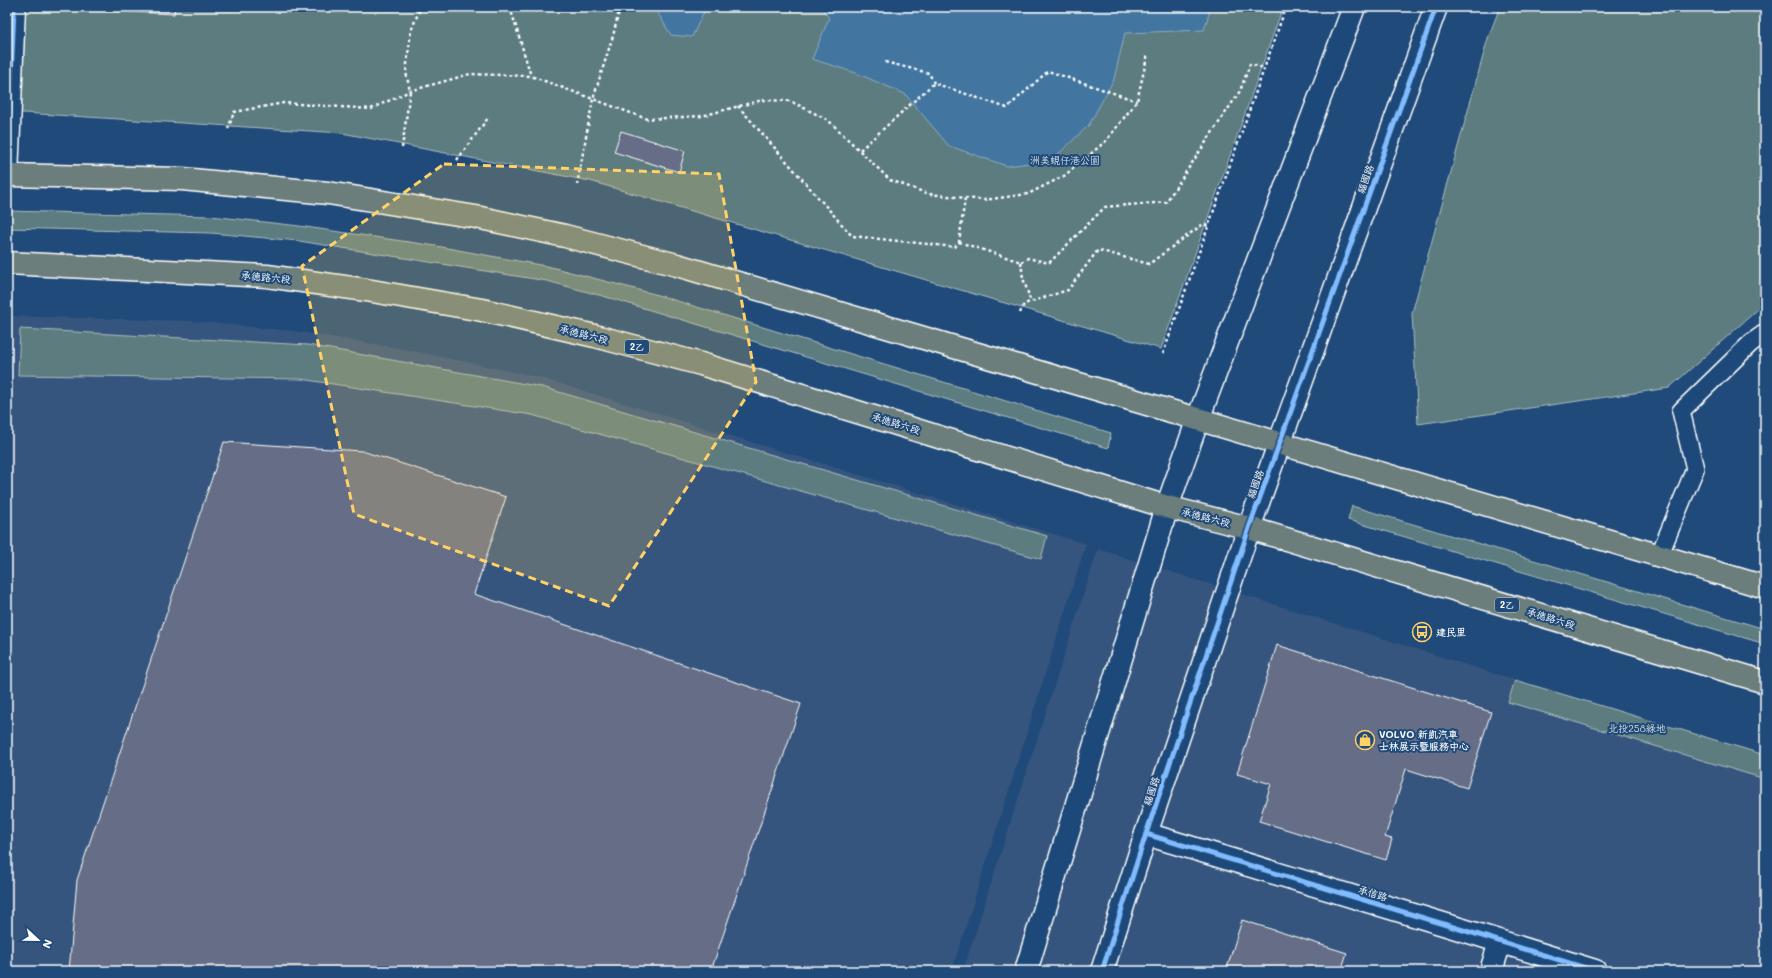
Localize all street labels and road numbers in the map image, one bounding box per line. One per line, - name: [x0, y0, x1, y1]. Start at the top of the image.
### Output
- street label: 福國路: [1353, 163, 1377, 195]
- street label: 承德路六段: [240, 268, 292, 286]
- street label: 承德路六段: [558, 321, 610, 347]
- road number: 2乙: [625, 340, 649, 354]
- street label: 承德路六段: [870, 409, 922, 437]
- street label: 福國路: [1243, 468, 1267, 500]
- street label: 承德路六段: [1180, 504, 1232, 530]
- road number: 2乙: [1495, 598, 1519, 612]
- street label: 承德路六段: [1525, 604, 1577, 632]
- street label: 福國路: [1139, 775, 1163, 807]
- street label: 承信路: [1357, 882, 1389, 904]

